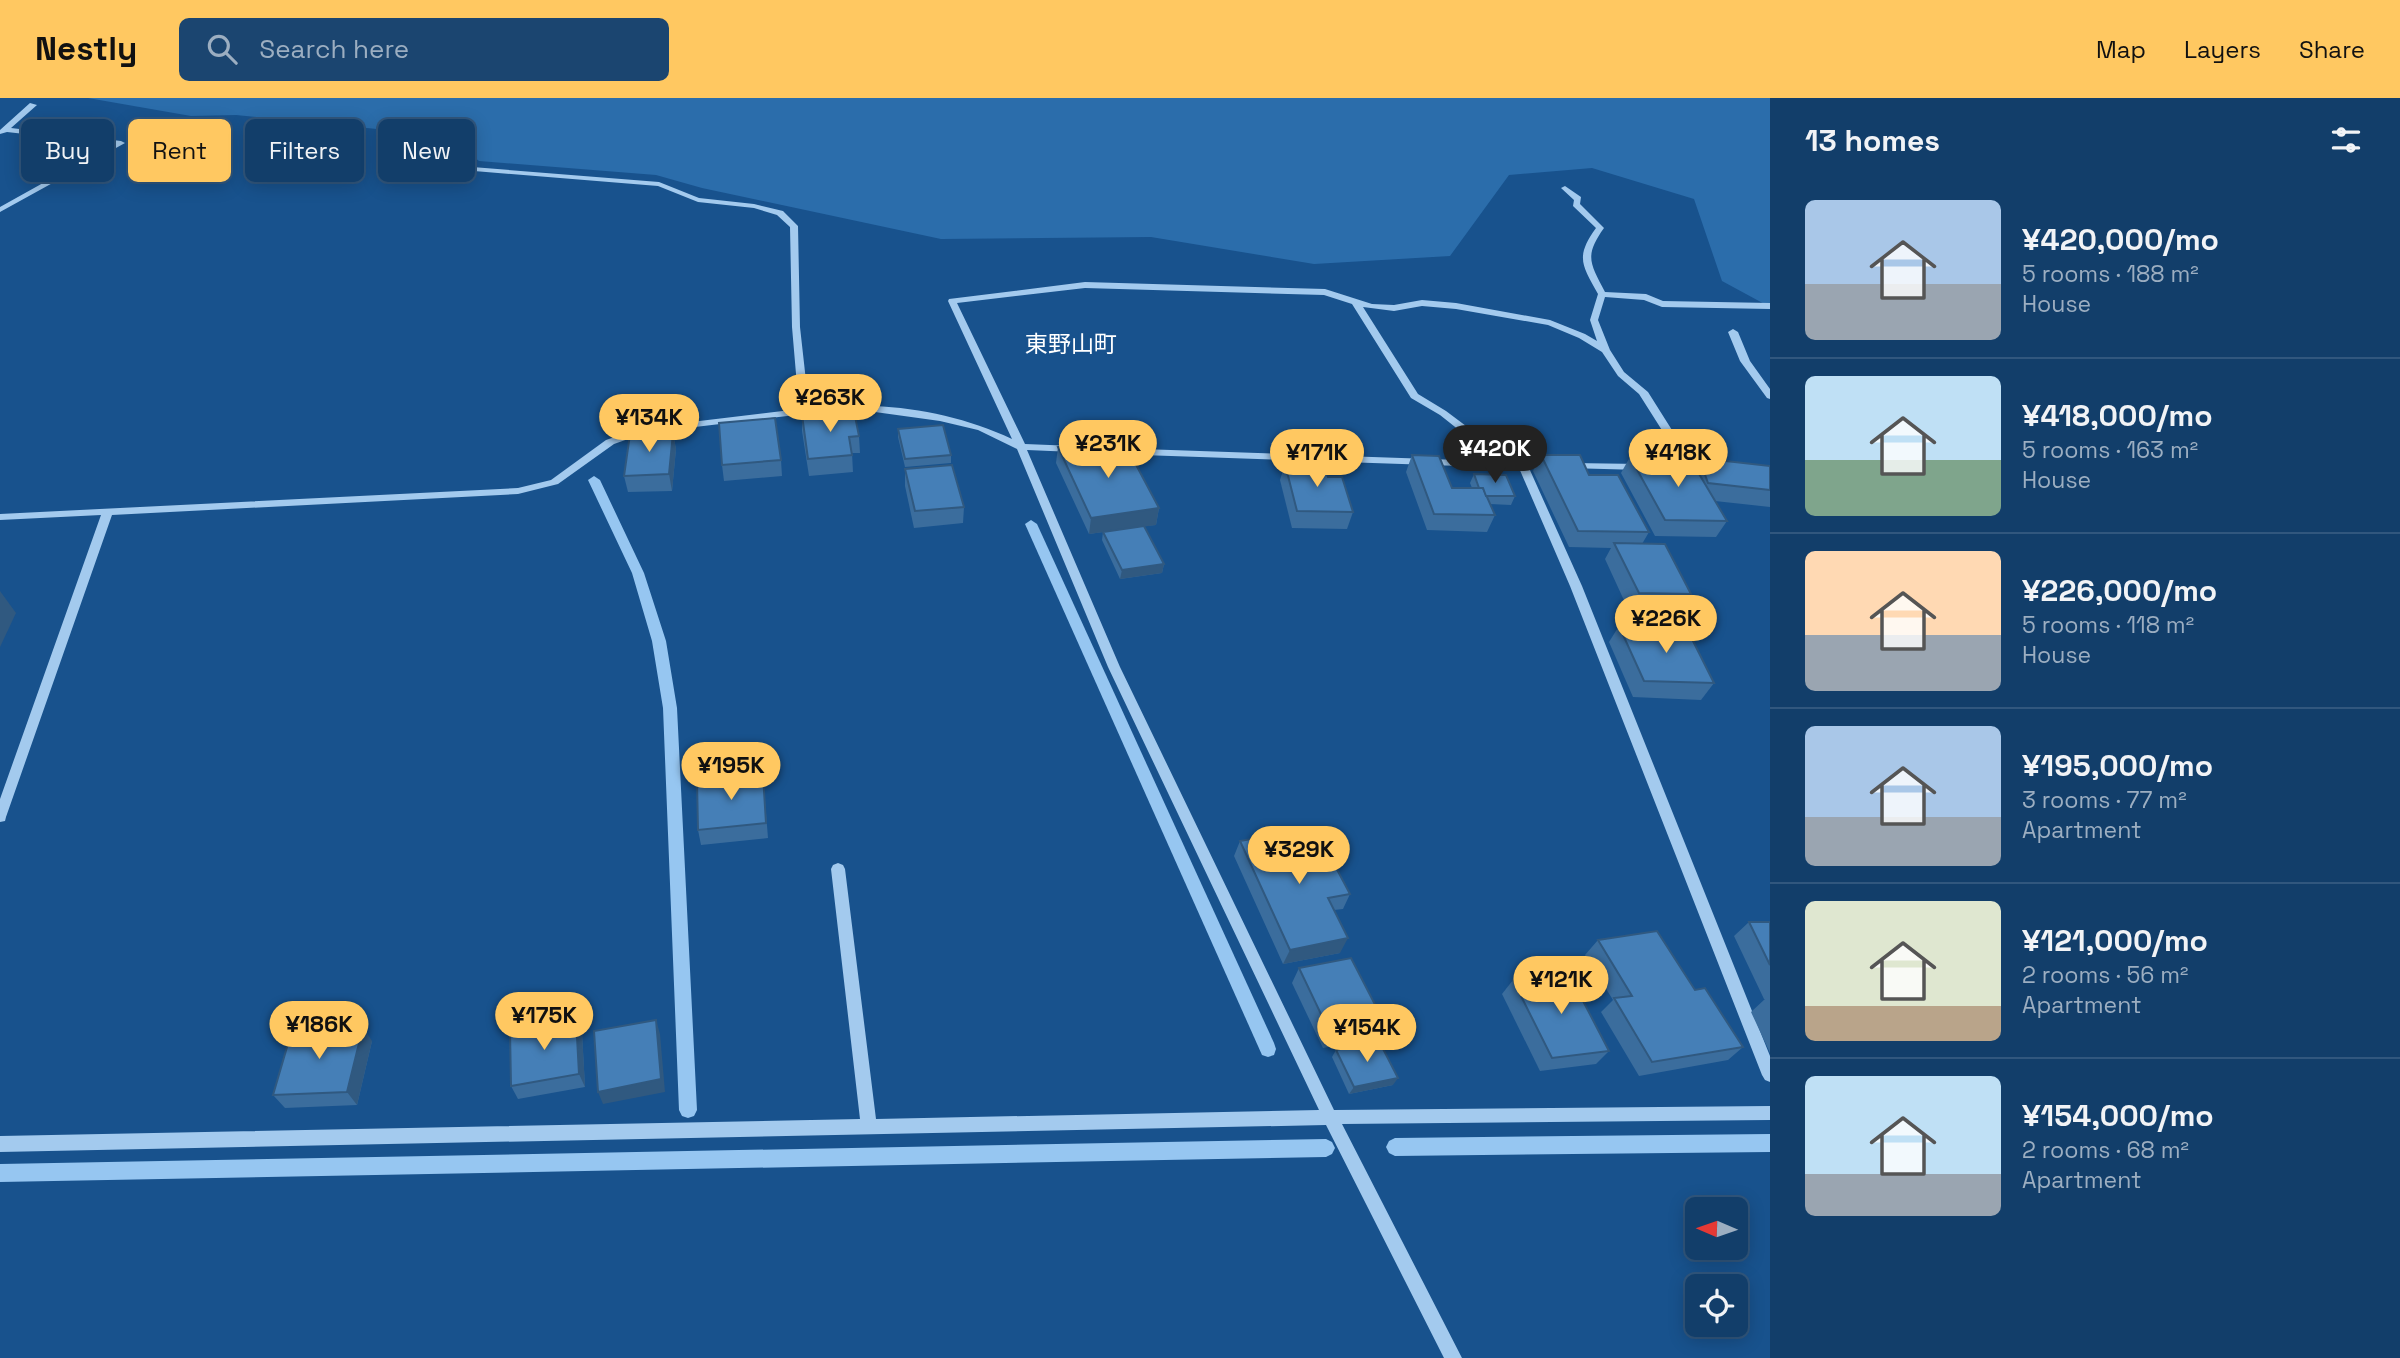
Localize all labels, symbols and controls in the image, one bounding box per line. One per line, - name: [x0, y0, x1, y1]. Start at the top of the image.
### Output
- search box: [179, 18, 669, 81]
- text: Nestly: [35, 28, 137, 70]
- icon: search: [203, 30, 241, 68]
- text: Search here: [259, 32, 409, 66]
- text: Map: [2096, 34, 2146, 65]
- text: Layers: [2184, 34, 2261, 65]
- text: Share: [2299, 34, 2365, 65]
- chip: Buy: [21, 119, 114, 182]
- chip: Rent: [128, 119, 231, 182]
- chip: Filters: [245, 119, 364, 182]
- chip: New: [378, 119, 475, 182]
- text: 13 homes: [1805, 121, 1940, 160]
- icon: filters: [2327, 121, 2365, 159]
- text: ¥420,000/mo: [2022, 220, 2219, 259]
- icon: home: [1861, 228, 1945, 312]
- text: 5 rooms · 188 m²: [2022, 259, 2199, 289]
- text: House: [2022, 289, 2091, 319]
- district label: 東野山町: [1025, 329, 1117, 359]
- pin: ¥263K: [781, 374, 879, 434]
- text: ¥263K: [795, 382, 865, 412]
- pin: ¥134K: [600, 394, 698, 454]
- text: ¥418,000/mo: [2022, 396, 2213, 435]
- text: ¥134K: [615, 402, 683, 432]
- icon: home: [1861, 404, 1945, 488]
- pin: ¥231K: [1059, 420, 1157, 480]
- pin: ¥420K: [1446, 426, 1544, 485]
- text: ¥231K: [1075, 428, 1141, 458]
- pin: ¥171K: [1268, 430, 1366, 489]
- pin: ¥418K: [1629, 430, 1727, 489]
- text: ¥420K: [1459, 433, 1531, 463]
- text: 5 rooms · 163 m²: [2022, 435, 2198, 465]
- text: ¥171K: [1286, 437, 1348, 467]
- text: ¥418K: [1645, 437, 1711, 467]
- text: House: [2022, 465, 2091, 495]
- text: ¥226,000/mo: [2022, 571, 2217, 610]
- icon: home: [1861, 579, 1945, 663]
- pin: ¥226K: [1617, 596, 1715, 655]
- text: ¥226K: [1631, 603, 1701, 633]
- text: 5 rooms · 118 m²: [2022, 610, 2194, 640]
- text: House: [2022, 640, 2091, 670]
- pin: ¥195K: [682, 742, 780, 802]
- text: ¥195,000/mo: [2022, 746, 2213, 785]
- text: ¥195K: [697, 750, 765, 780]
- icon: home: [1861, 754, 1945, 838]
- text: 3 rooms · 77 m²: [2022, 785, 2187, 815]
- text: Apartment: [2022, 815, 2142, 845]
- pin: ¥329K: [1250, 826, 1348, 886]
- text: ¥329K: [1264, 834, 1334, 864]
- text: ¥121,000/mo: [2022, 921, 2208, 960]
- icon: home: [1861, 929, 1945, 1013]
- pin: ¥121K: [1512, 956, 1610, 1016]
- text: 2 rooms · 56 m²: [2022, 960, 2188, 990]
- text: ¥121K: [1529, 964, 1593, 994]
- text: Apartment: [2022, 990, 2142, 1020]
- pin: ¥175K: [495, 992, 593, 1052]
- text: ¥175K: [511, 1000, 577, 1030]
- pin: ¥186K: [270, 1002, 368, 1061]
- pin: ¥154K: [1318, 1004, 1416, 1064]
- text: ¥186K: [285, 1009, 353, 1039]
- text: ¥154K: [1333, 1012, 1401, 1042]
- text: ¥154,000/mo: [2022, 1096, 2214, 1135]
- icon: home: [1861, 1104, 1945, 1188]
- text: 2 rooms · 68 m²: [2022, 1135, 2189, 1165]
- text: Apartment: [2022, 1165, 2142, 1195]
- north arrow: [1685, 1197, 1748, 1260]
- map controls: [1685, 1197, 1748, 1337]
- button: locate: [1685, 1274, 1748, 1337]

